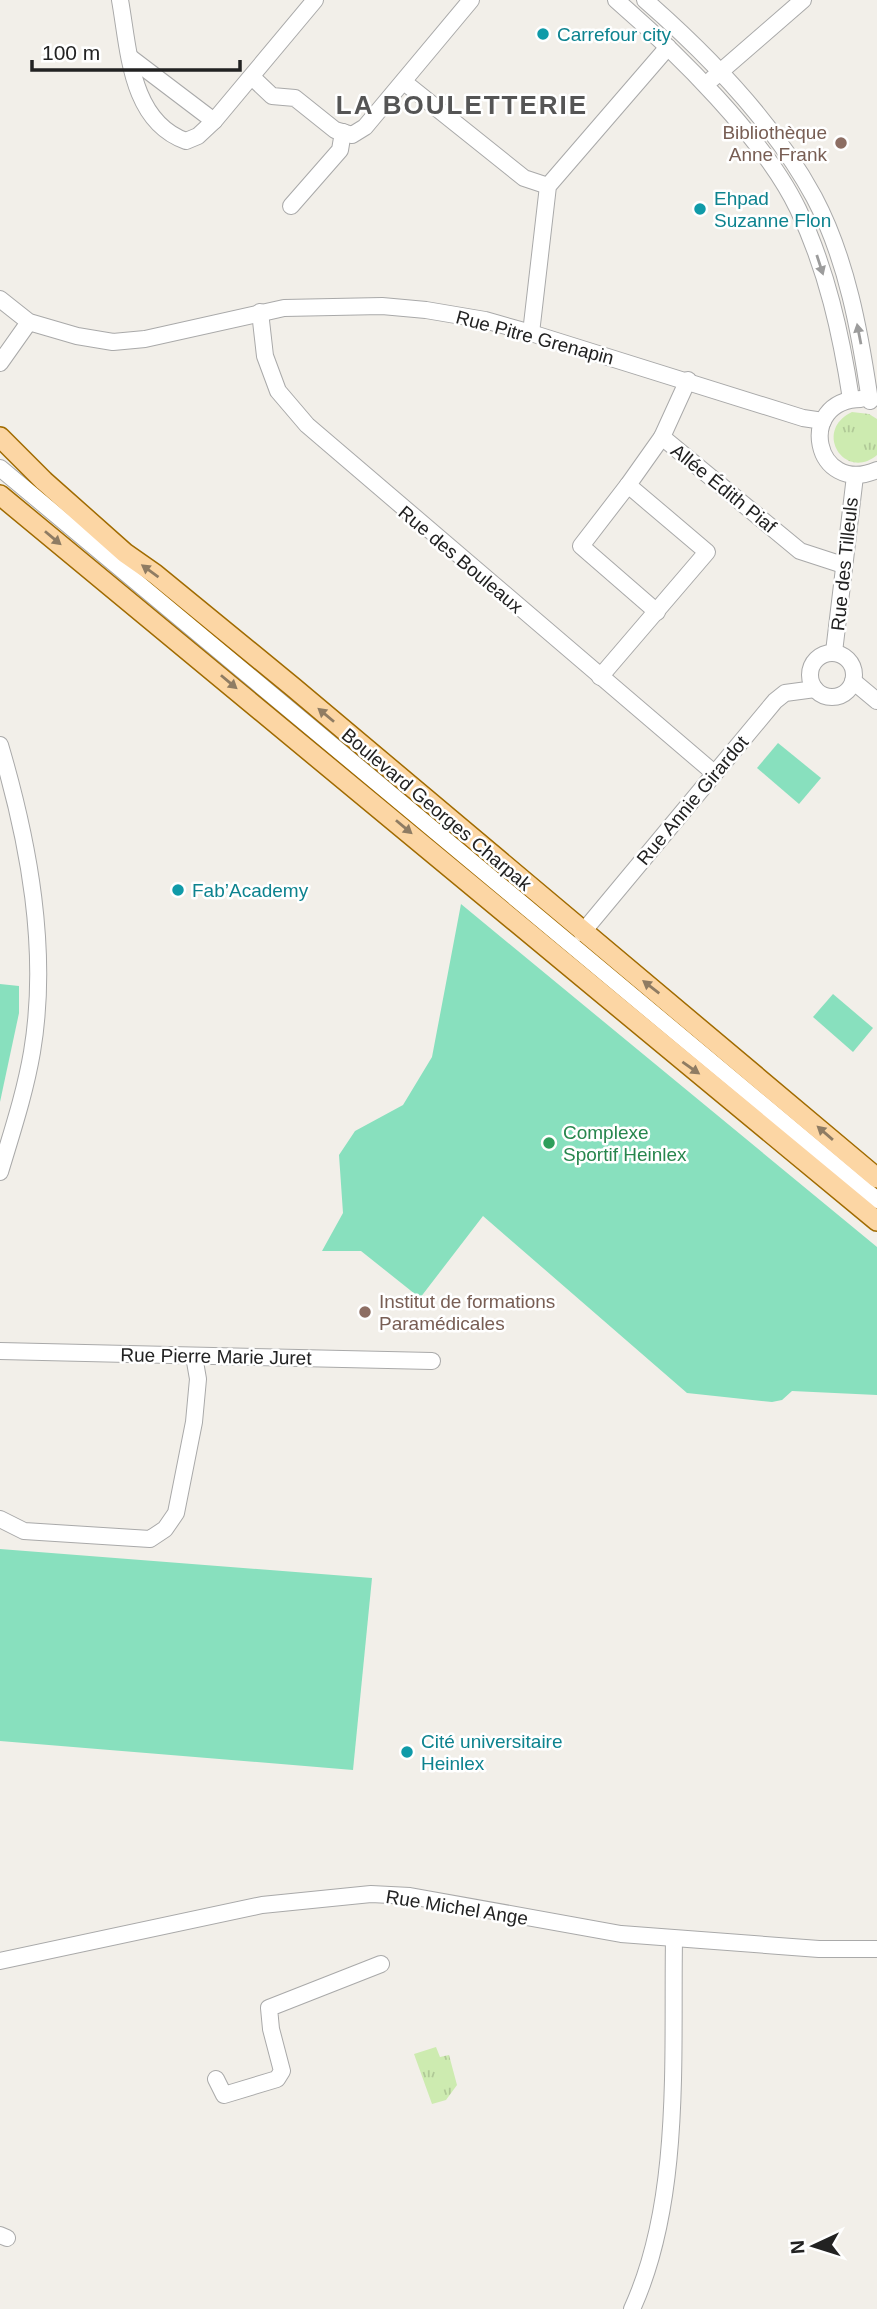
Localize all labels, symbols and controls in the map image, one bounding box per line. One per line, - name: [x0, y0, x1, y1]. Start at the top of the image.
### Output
- place label: Carrefour city: [557, 24, 672, 45]
- marker: Carrefour city: [535, 26, 551, 42]
- scale bar: [32, 28, 240, 72]
- text: 100 m: [42, 41, 100, 64]
- district label: LA BOULETTERIE: [336, 90, 588, 120]
- place label: Bibliothèque Anne Frank: [722, 122, 827, 165]
- marker: Bibliothèque Anne Frank: [833, 135, 849, 151]
- place label: Ehpad Suzanne Flon: [714, 188, 831, 231]
- marker: Ehpad Suzanne Flon: [692, 201, 708, 217]
- one-way arrow: [815, 254, 825, 275]
- street label: Rue Pitre Grenapin: [454, 306, 616, 369]
- one-way arrow: [853, 323, 864, 345]
- street label: Allée Édith Piaf: [667, 440, 781, 538]
- street label: Rue des Tilleuls: [827, 496, 862, 632]
- street label: Rue des Bouleaux: [394, 501, 527, 618]
- one-way arrow: [44, 530, 61, 545]
- one-way arrow: [141, 564, 159, 578]
- one-way arrow: [220, 674, 237, 689]
- one-way arrow: [318, 708, 335, 723]
- street label: Boulevard Georges Charpak: [338, 724, 536, 895]
- street label: Rue Annie Girardot: [632, 731, 753, 869]
- one-way arrow: [396, 819, 413, 834]
- place label: Fab’Academy: [192, 880, 309, 901]
- marker: Fab’Academy: [170, 882, 186, 898]
- one-way arrow: [642, 981, 660, 995]
- one-way arrow: [682, 1060, 700, 1074]
- place label: Complexe Sportif Heinlex: [563, 1122, 687, 1165]
- one-way arrow: [816, 1125, 834, 1141]
- marker: Complexe Sportif Heinlex: [541, 1135, 557, 1151]
- place label: Institut de formations Paramédicales: [379, 1291, 555, 1334]
- marker: Institut de formations Paramédicales: [357, 1304, 373, 1320]
- street label: Rue Pierre Marie Juret: [120, 1344, 312, 1369]
- place label: Cité universitaire Heinlex: [421, 1731, 563, 1774]
- marker: Cité universitaire Heinlex: [399, 1744, 415, 1760]
- street label: Rue Michel Ange: [384, 1886, 530, 1929]
- north arrow: [779, 2211, 849, 2281]
- text: N: [787, 2240, 808, 2255]

